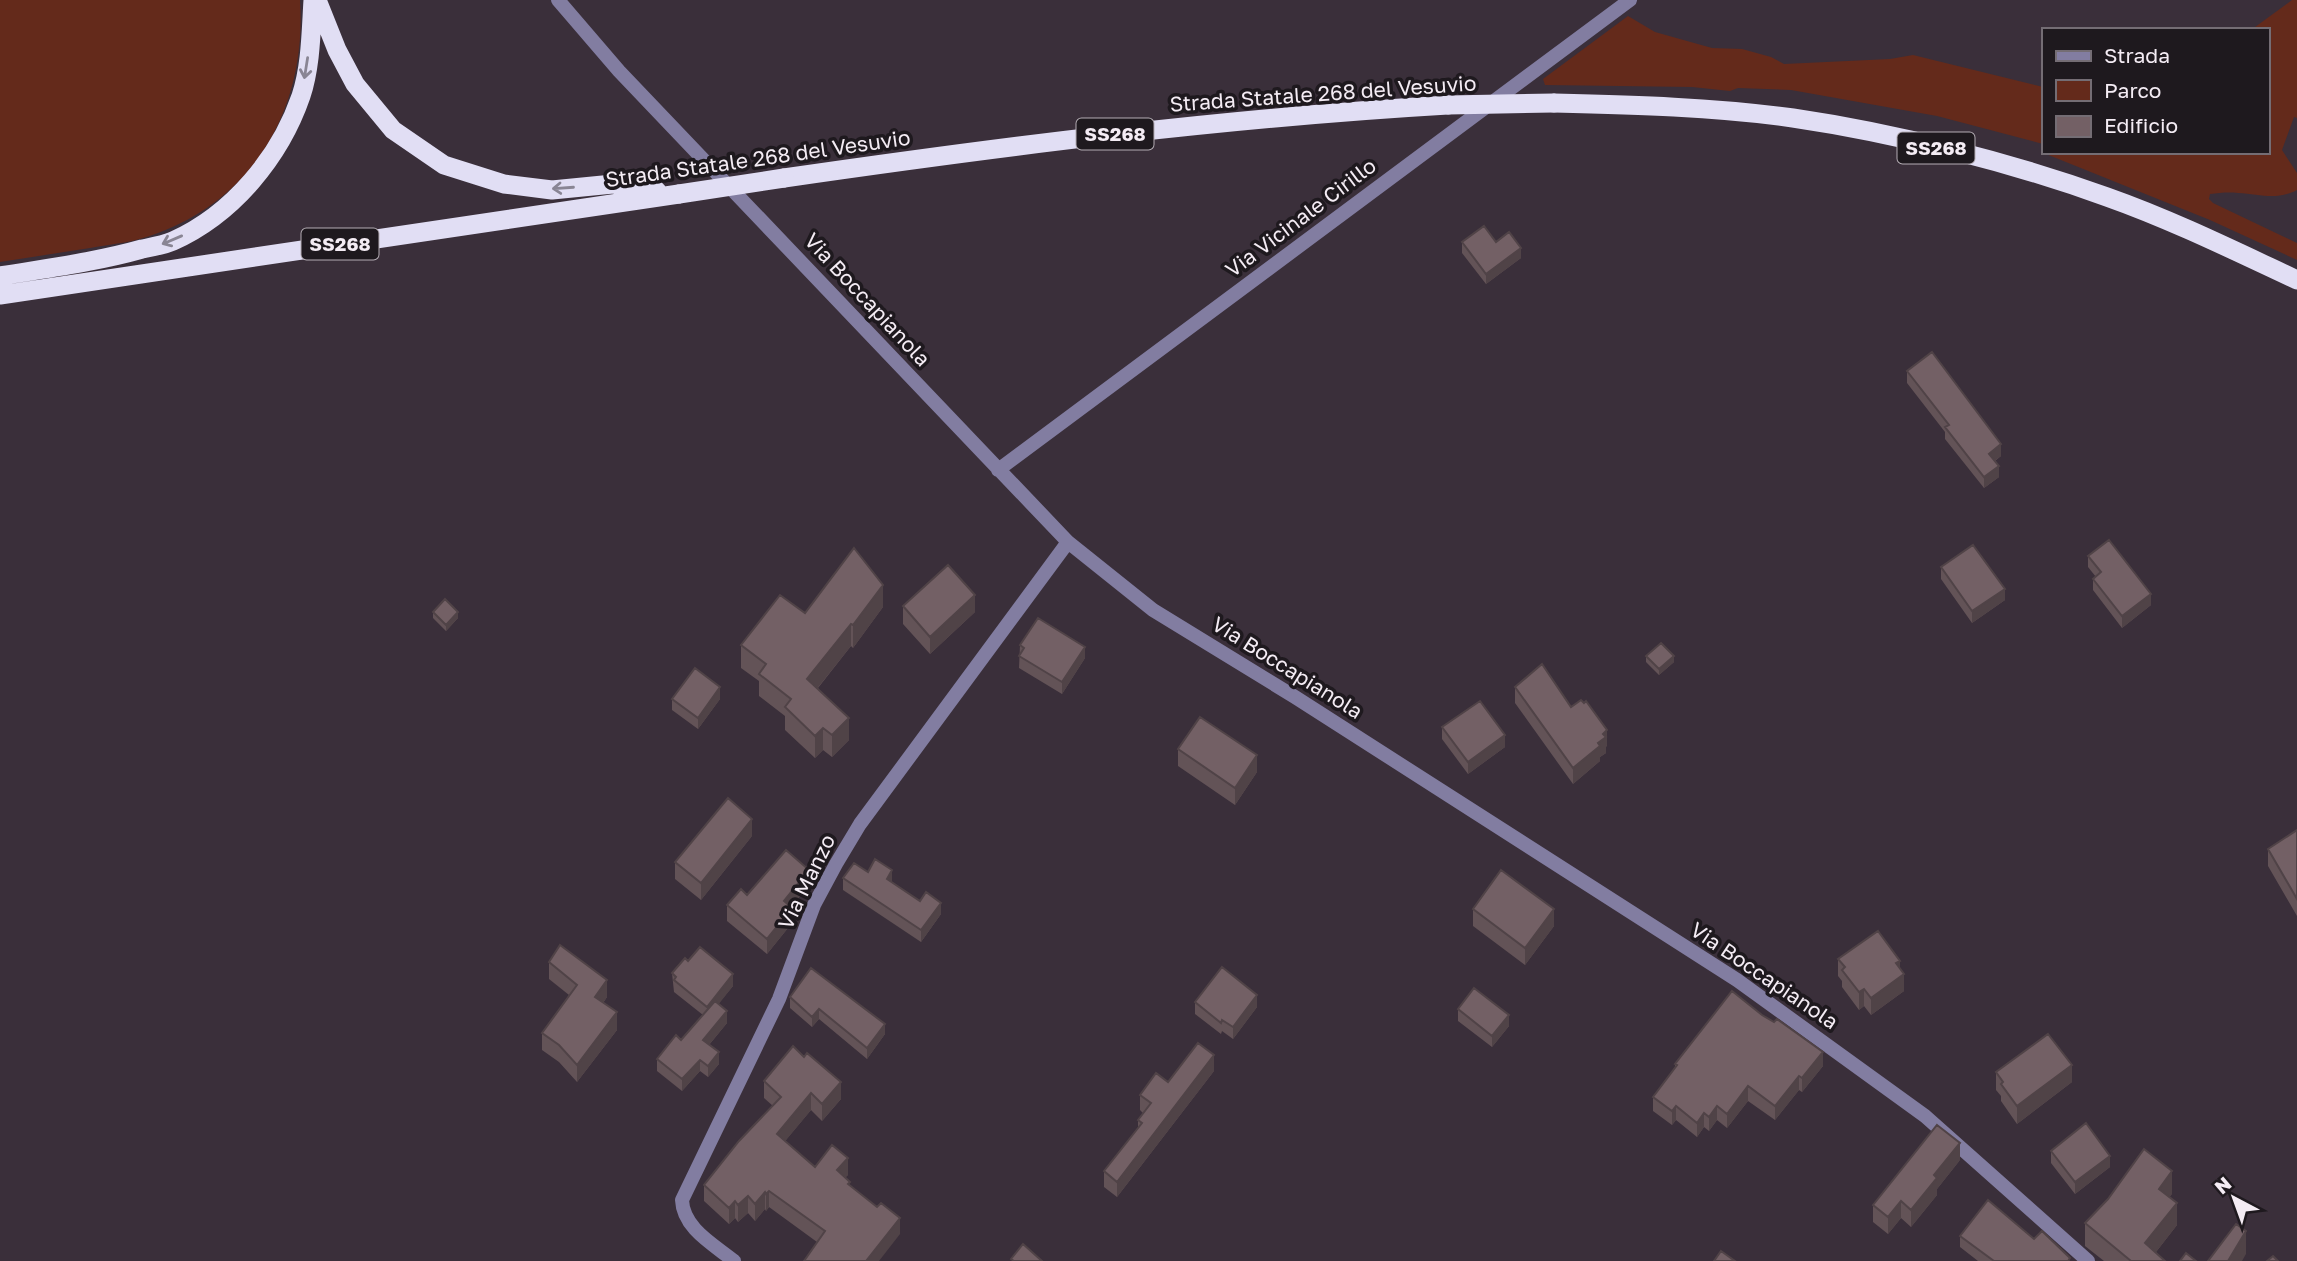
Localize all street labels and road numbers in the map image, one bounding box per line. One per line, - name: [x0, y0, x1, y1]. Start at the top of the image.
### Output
- street label: Strada Statale 268 del Vesuvio: [1169, 69, 1477, 117]
- road number: SS268: [1076, 118, 1154, 150]
- street label: Strada Statale 268 del Vesuvio: [604, 124, 912, 192]
- road number: SS268: [1898, 132, 1974, 164]
- street label: Via Vicinale Cirillo: [1220, 152, 1381, 282]
- street label: Via Boccapianola: [799, 227, 936, 371]
- road number: SS268: [302, 228, 378, 260]
- street label: Via Boccapianola: [1207, 610, 1368, 724]
- street label: Via Manzo: [772, 830, 840, 934]
- street label: Via Boccapianola: [1686, 916, 1843, 1034]

